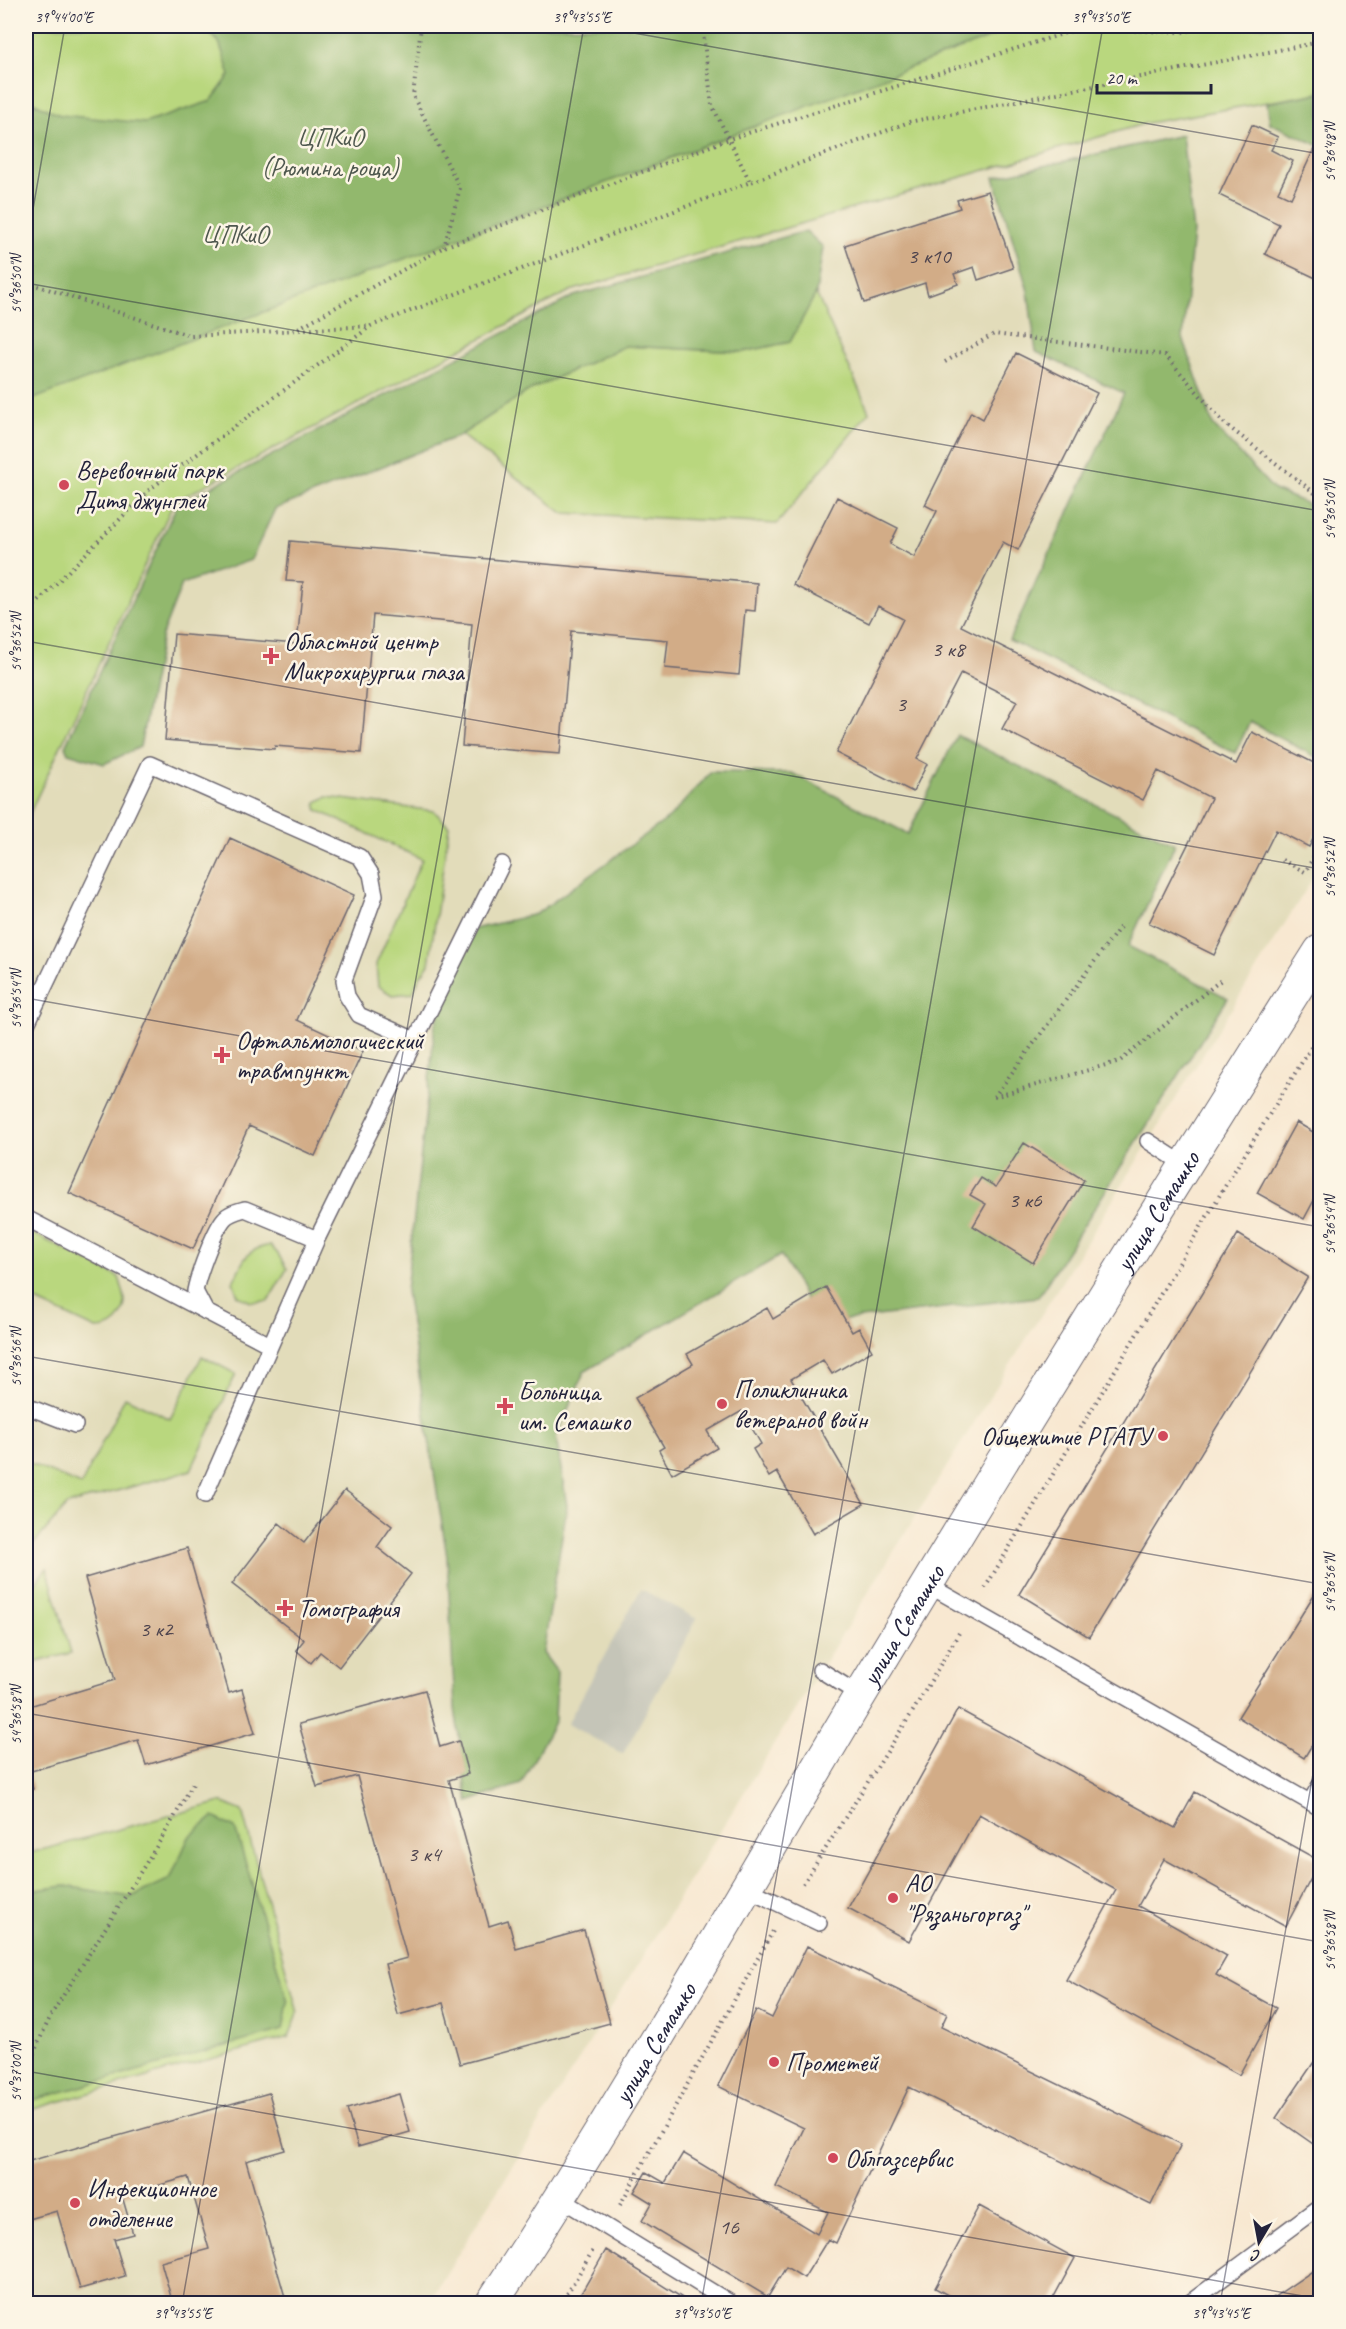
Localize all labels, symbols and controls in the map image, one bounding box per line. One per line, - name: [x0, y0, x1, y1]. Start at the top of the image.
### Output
- text: 39°44'00"E: [35, 8, 95, 27]
- text: 39°43'55"E: [553, 8, 613, 27]
- text: 39°43'50"E: [1072, 8, 1132, 27]
- scale bar: [1097, 57, 1211, 95]
- text: 20 m: [1106, 67, 1139, 89]
- text: 54°36'48"N: [1321, 119, 1340, 182]
- park label: ЦПКиО (Рюмина роща): [261, 121, 400, 184]
- park label: ЦПКиО: [202, 218, 271, 251]
- house number: 3 к10: [907, 242, 953, 270]
- text: 54°36'50"N: [7, 251, 26, 314]
- place label: Веревочный парк Дитя джунглей: [76, 454, 225, 517]
- text: 54°36'50"N: [1321, 477, 1340, 540]
- marker: Веревочный парк Дитя джунглей: [57, 478, 71, 492]
- text: 54°36'52"N: [7, 609, 26, 672]
- place label: Областной центр Микрохирургии глаза: [284, 625, 465, 688]
- house number: 3 к8: [931, 635, 967, 663]
- marker: Областной центр Микрохирургии глаза: [262, 647, 280, 665]
- house number: 3: [896, 690, 908, 718]
- text: 54°36'52"N: [1321, 835, 1340, 898]
- text: 54°36'54"N: [7, 966, 26, 1029]
- place label: Офтальмологический травмпункт: [236, 1024, 426, 1087]
- marker: Офтальмологический травмпункт: [213, 1046, 231, 1064]
- street label: улица Семашко: [1106, 1143, 1208, 1279]
- house number: 3 к6: [1008, 1186, 1043, 1214]
- text: 54°36'54"N: [1321, 1192, 1340, 1255]
- text: 54°36'56"N: [7, 1324, 26, 1387]
- place label: Поликлиника ветеранов войн: [734, 1373, 869, 1436]
- place label: Больница им. Семашко: [518, 1375, 632, 1438]
- marker: Больница им. Семашко: [496, 1397, 514, 1415]
- marker: Поликлиника ветеранов войн: [715, 1397, 729, 1411]
- place label: Общежитие РГАТУ: [981, 1420, 1154, 1453]
- marker: Общежитие РГАТУ: [1156, 1429, 1170, 1443]
- text: 54°36'56"N: [1321, 1550, 1340, 1613]
- street label: улица Семашко: [852, 1557, 953, 1693]
- place label: Томография: [298, 1592, 400, 1625]
- marker: Томография: [276, 1599, 294, 1617]
- house number: 3 к2: [139, 1615, 175, 1643]
- text: 54°36'58"N: [7, 1682, 26, 1745]
- house number: 3 к4: [407, 1840, 443, 1868]
- place label: АО "Рязаньгоргаз": [905, 1867, 1031, 1931]
- marker: АО "Рязаньгоргаз": [886, 1891, 900, 1905]
- text: 54°36'58"N: [1321, 1908, 1340, 1971]
- street label: улица Семашко: [604, 1975, 704, 2111]
- text: 54°37'00"N: [7, 2039, 26, 2102]
- place label: Прометей: [786, 2046, 880, 2079]
- marker: Прометей: [767, 2055, 781, 2069]
- place label: Облгазсервис: [845, 2142, 953, 2176]
- marker: Облгазсервис: [826, 2151, 840, 2165]
- place label: Инфекционное отделение: [87, 2172, 217, 2235]
- marker: Инфекционное отделение: [68, 2196, 82, 2210]
- north arrow: [1229, 2212, 1289, 2272]
- house number: 16: [719, 2213, 740, 2241]
- text: С: [1249, 2245, 1262, 2266]
- text: 39°43'55"E: [154, 2304, 214, 2323]
- text: 39°43'50"E: [673, 2304, 733, 2323]
- text: 39°43'45"E: [1192, 2304, 1252, 2323]

